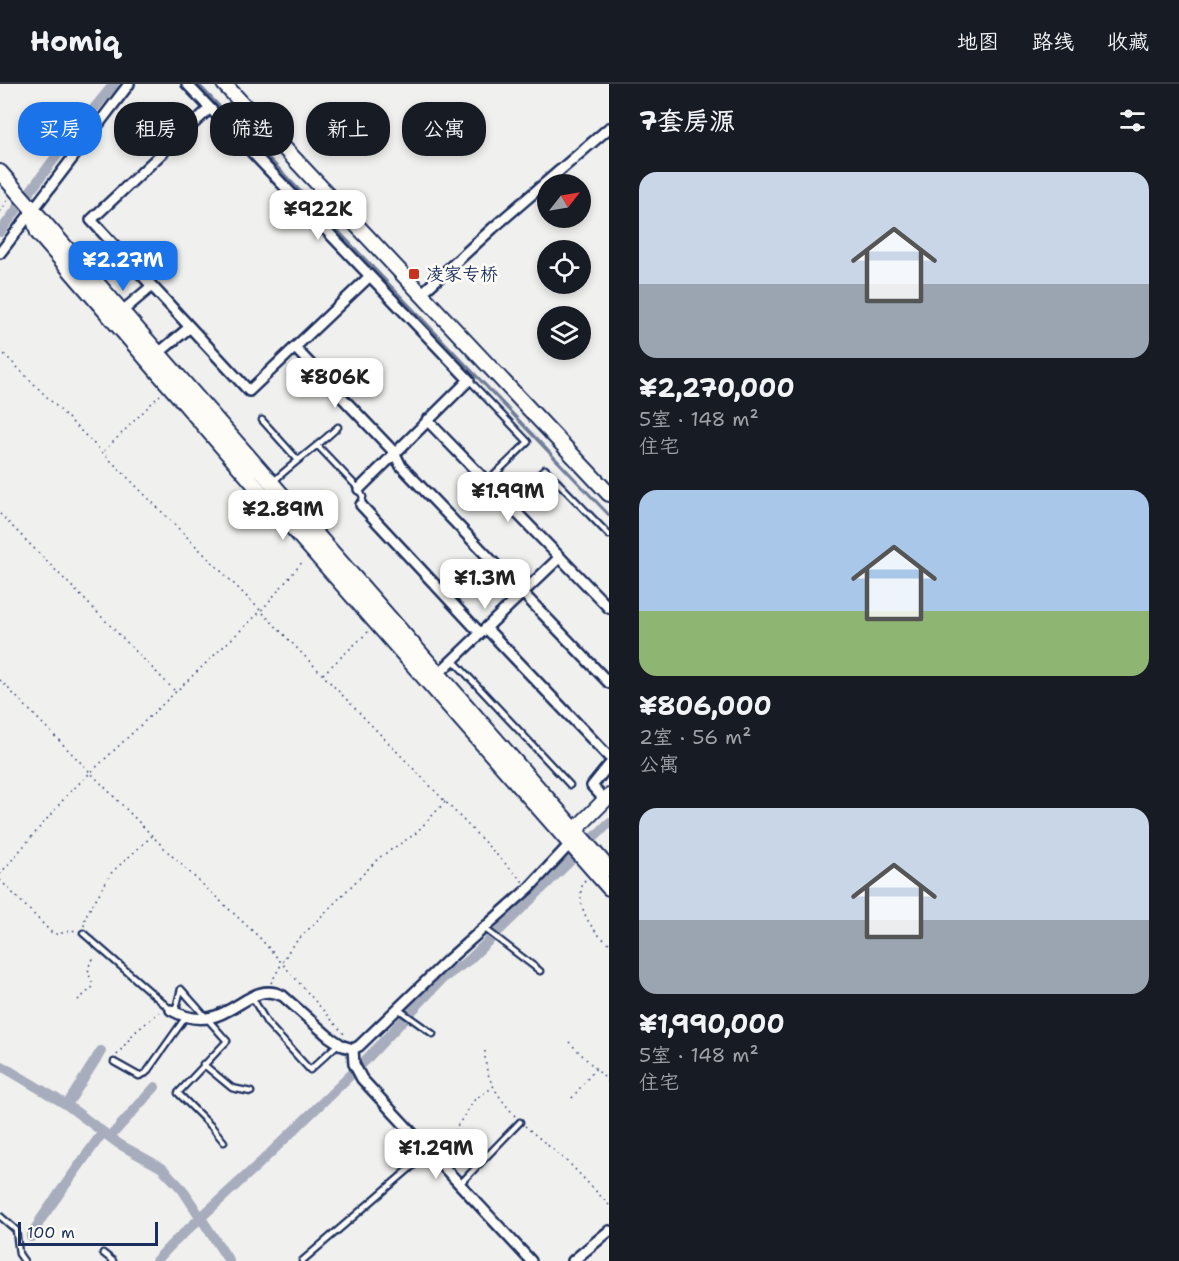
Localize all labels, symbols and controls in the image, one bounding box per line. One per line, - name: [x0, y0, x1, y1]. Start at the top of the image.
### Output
- text: Homiq: [30, 22, 120, 60]
- text: 地图: [957, 28, 999, 56]
- text: 路线: [1032, 28, 1074, 56]
- text: 收藏: [1107, 28, 1149, 56]
- chip: 买房: [18, 102, 102, 156]
- chip: 租房: [114, 102, 198, 156]
- chip: 筛选: [210, 102, 294, 156]
- chip: 新上: [306, 102, 390, 156]
- chip: 公寓: [402, 102, 486, 156]
- text: 7套房源: [639, 103, 735, 138]
- icon: filters: [1116, 104, 1149, 137]
- north arrow: [537, 174, 591, 228]
- map controls: [537, 174, 591, 360]
- pin: ¥922K: [276, 190, 360, 241]
- text: ¥922K: [283, 196, 353, 222]
- icon: home: [840, 211, 948, 319]
- button: locate: [537, 240, 591, 294]
- pin: ¥2.27M: [74, 241, 172, 292]
- text: ¥2.27M: [83, 247, 163, 273]
- place label: 凌家专桥: [426, 262, 498, 286]
- marker: 凌家专桥: [407, 267, 421, 281]
- button: layers: [537, 306, 591, 360]
- pin: ¥806K: [293, 358, 377, 409]
- text: ¥806K: [300, 364, 370, 390]
- text: ¥2,270,000: [639, 370, 795, 405]
- text: 5室 · 148 m²: [639, 406, 759, 432]
- text: 住宅: [639, 433, 679, 459]
- pin: ¥1.99M: [459, 472, 557, 523]
- text: ¥1.99M: [471, 478, 545, 504]
- pin: ¥2.89M: [234, 490, 332, 541]
- text: ¥2.89M: [242, 496, 324, 522]
- icon: home: [840, 529, 948, 637]
- pin: ¥1.3M: [443, 559, 527, 610]
- text: ¥1.3M: [454, 565, 516, 591]
- text: ¥806,000: [639, 688, 772, 723]
- text: 2室 · 56 m²: [639, 724, 751, 750]
- text: 公寓: [639, 751, 679, 777]
- icon: home: [840, 847, 948, 955]
- text: ¥1,990,000: [639, 1006, 785, 1041]
- text: 5室 · 148 m²: [639, 1042, 759, 1068]
- text: 住宅: [639, 1069, 679, 1095]
- pin: ¥1.29M: [387, 1129, 485, 1180]
- text: ¥1.29M: [399, 1135, 474, 1161]
- scale bar: [18, 1219, 158, 1246]
- text: 100 m: [27, 1222, 75, 1243]

